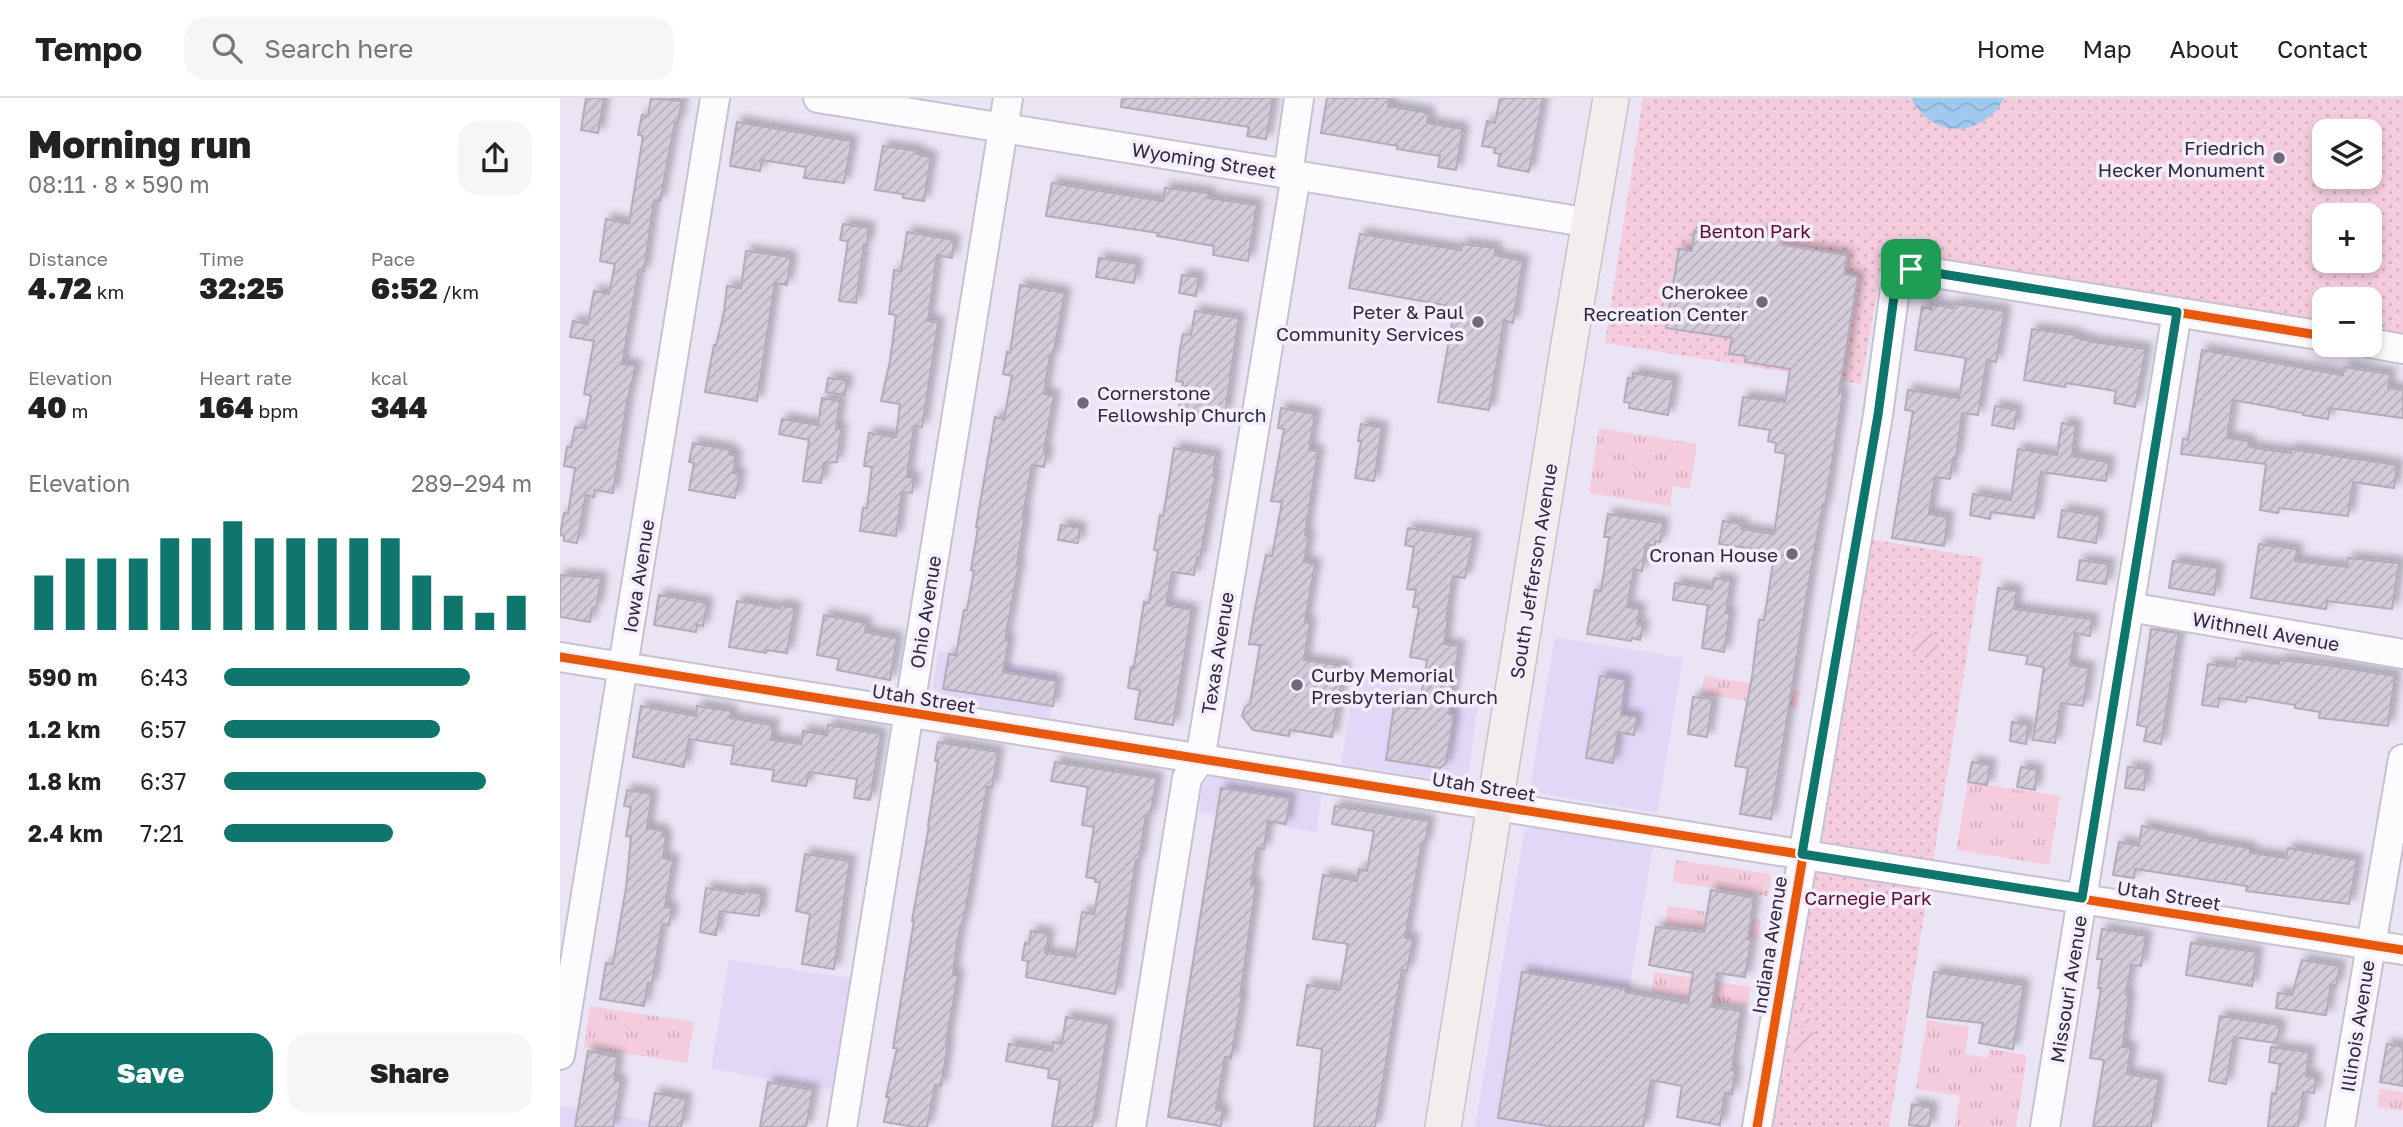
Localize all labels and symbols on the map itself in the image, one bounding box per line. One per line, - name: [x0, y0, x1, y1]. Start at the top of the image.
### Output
- place label: Friedrich Hecker Monument: [2098, 136, 2265, 181]
- street label: Wyoming Street: [1130, 137, 1278, 183]
- marker: Friedrich Hecker Monument: [2271, 150, 2287, 166]
- park label: Benton Park: [1699, 219, 1811, 242]
- pin: [1881, 239, 1941, 299]
- place label: Cherokee Recreation Center: [1583, 280, 1749, 325]
- marker: Cherokee Recreation Center: [1754, 294, 1770, 310]
- place label: Peter & Paul Community Services: [1276, 300, 1464, 345]
- marker: Peter & Paul Community Services: [1470, 314, 1486, 330]
- place label: Cornerstone Fellowship Church: [1097, 381, 1266, 426]
- marker: Cornerstone Fellowship Church: [1075, 395, 1091, 411]
- street label: South Jefferson Avenue: [1505, 462, 1561, 680]
- street label: Iowa Avenue: [618, 518, 658, 634]
- place label: Cronan House: [1649, 543, 1778, 566]
- marker: Cronan House: [1784, 546, 1800, 562]
- street label: Ohio Avenue: [905, 554, 945, 670]
- street label: Texas Avenue: [1196, 590, 1238, 716]
- street label: Withnell Avenue: [2190, 607, 2342, 655]
- place label: Curby Memorial Presbyterian Church: [1311, 663, 1498, 708]
- marker: Curby Memorial Presbyterian Church: [1289, 677, 1305, 693]
- street label: Utah Street: [870, 678, 978, 718]
- street label: Utah Street: [1430, 766, 1538, 806]
- street label: Indiana Avenue: [1747, 874, 1791, 1016]
- street label: Utah Street: [2115, 875, 2223, 915]
- park label: Carnegie Park: [1804, 886, 1932, 909]
- street label: Missouri Avenue: [2045, 914, 2091, 1064]
- street label: Illinois Avenue: [2335, 958, 2379, 1094]

